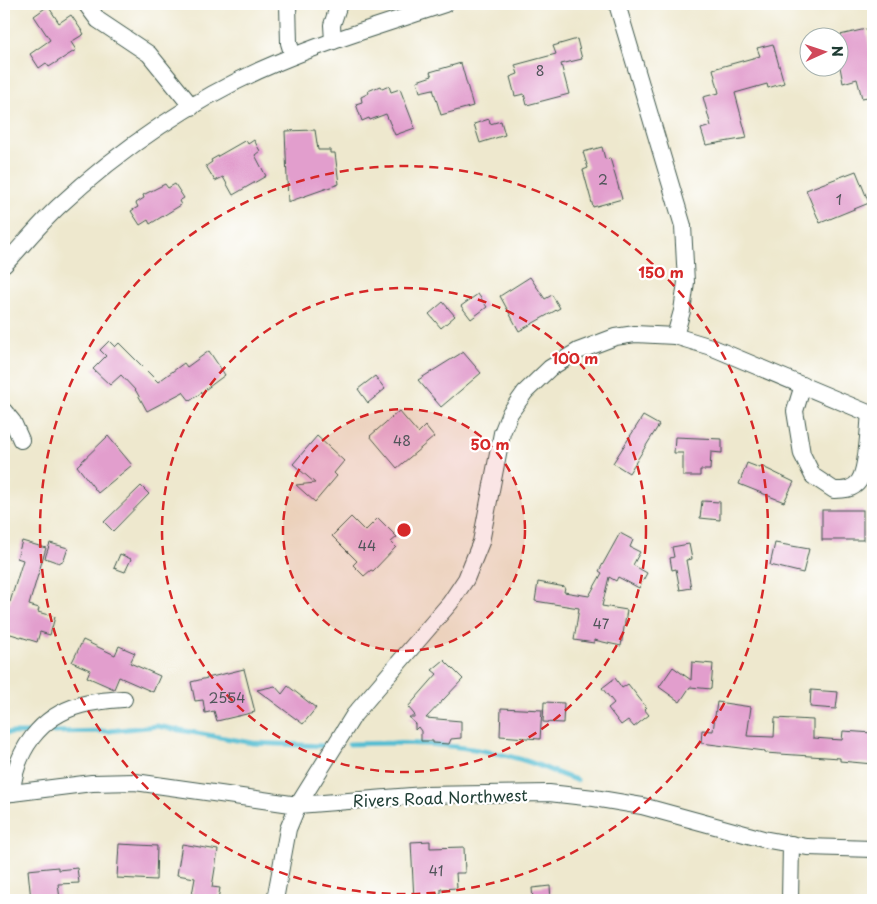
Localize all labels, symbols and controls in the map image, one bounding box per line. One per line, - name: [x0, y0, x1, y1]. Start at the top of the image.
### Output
- north arrow: [800, 28, 850, 78]
- text: N: [827, 45, 848, 57]
- house number: 8: [536, 60, 544, 81]
- house number: 2: [598, 169, 608, 190]
- house number: 1: [836, 189, 842, 210]
- text: 150 m: [638, 260, 684, 283]
- text: 100 m: [552, 346, 598, 369]
- house number: 48: [393, 430, 411, 451]
- text: 50 m: [471, 432, 509, 455]
- centre of rings: [395, 521, 413, 539]
- house number: 44: [358, 535, 376, 556]
- house number: 47: [593, 613, 610, 634]
- house number: 2554: [209, 687, 245, 708]
- street label: Rivers Road Northwest: [352, 782, 528, 812]
- house number: 41: [429, 860, 443, 881]

